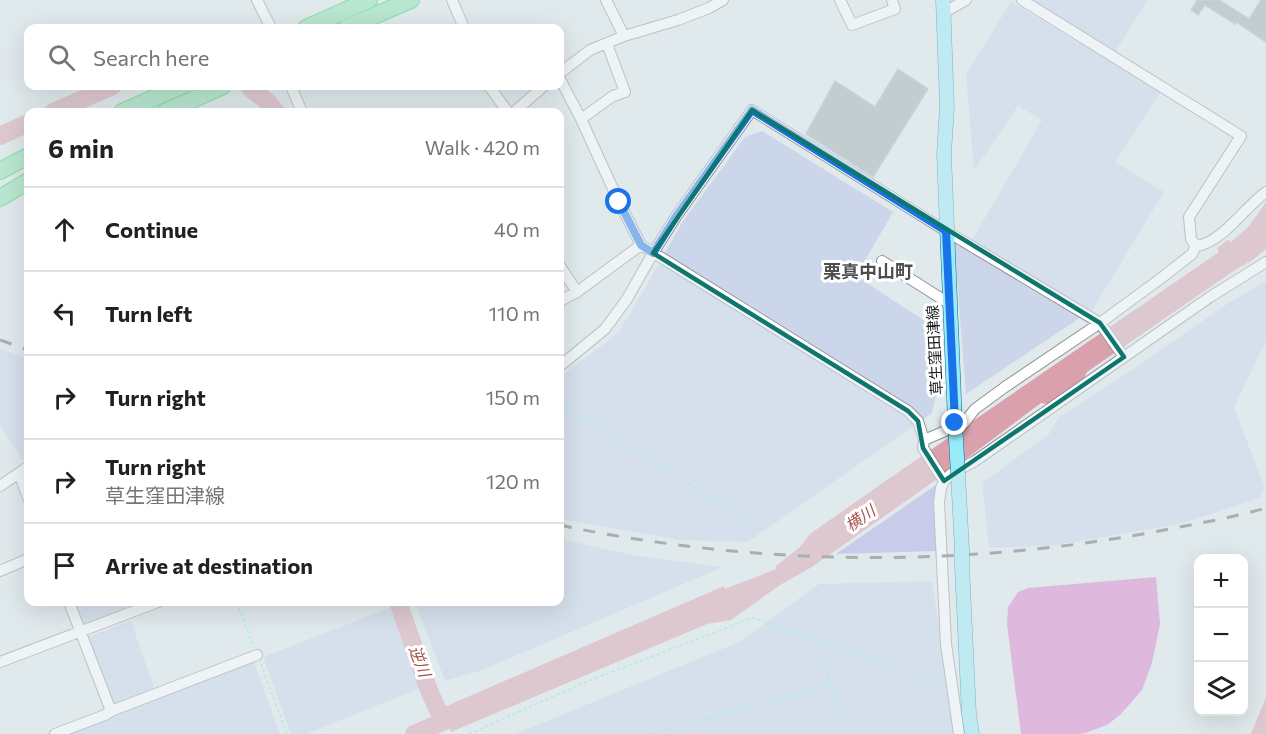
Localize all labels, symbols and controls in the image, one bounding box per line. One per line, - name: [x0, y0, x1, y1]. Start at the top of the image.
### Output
- search box: [24, 24, 564, 90]
- icon: search: [45, 41, 78, 74]
- text: Search here: [93, 44, 209, 71]
- text: 6 min: [48, 132, 114, 163]
- text: Walk · 420 m: [425, 135, 540, 159]
- route start: [605, 188, 631, 214]
- icon: ahead: [48, 213, 81, 246]
- text: Continue: [105, 216, 198, 243]
- text: 40 m: [494, 217, 540, 241]
- district label: 栗真中山町: [823, 260, 913, 282]
- icon: left: [48, 297, 81, 330]
- text: Turn left: [105, 300, 192, 327]
- text: 110 m: [489, 301, 540, 325]
- street label: 草生窪田津線: [923, 305, 945, 395]
- icon: right: [48, 381, 81, 414]
- text: Turn right: [105, 384, 206, 411]
- text: 150 m: [486, 385, 540, 409]
- route end: [941, 409, 967, 435]
- text: Turn right: [105, 453, 206, 480]
- icon: right: [48, 465, 81, 498]
- text: 120 m: [486, 469, 540, 493]
- text: 草生窪田津線: [105, 483, 225, 507]
- water label: 横川: [841, 499, 880, 535]
- icon: arrive: [48, 549, 81, 582]
- text: Arrive at destination: [105, 552, 313, 579]
- map controls: [1194, 554, 1248, 716]
- button: +: [1194, 554, 1248, 608]
- button: −: [1194, 608, 1248, 662]
- water label: 逆川: [406, 642, 436, 681]
- button: layers: [1194, 662, 1248, 716]

